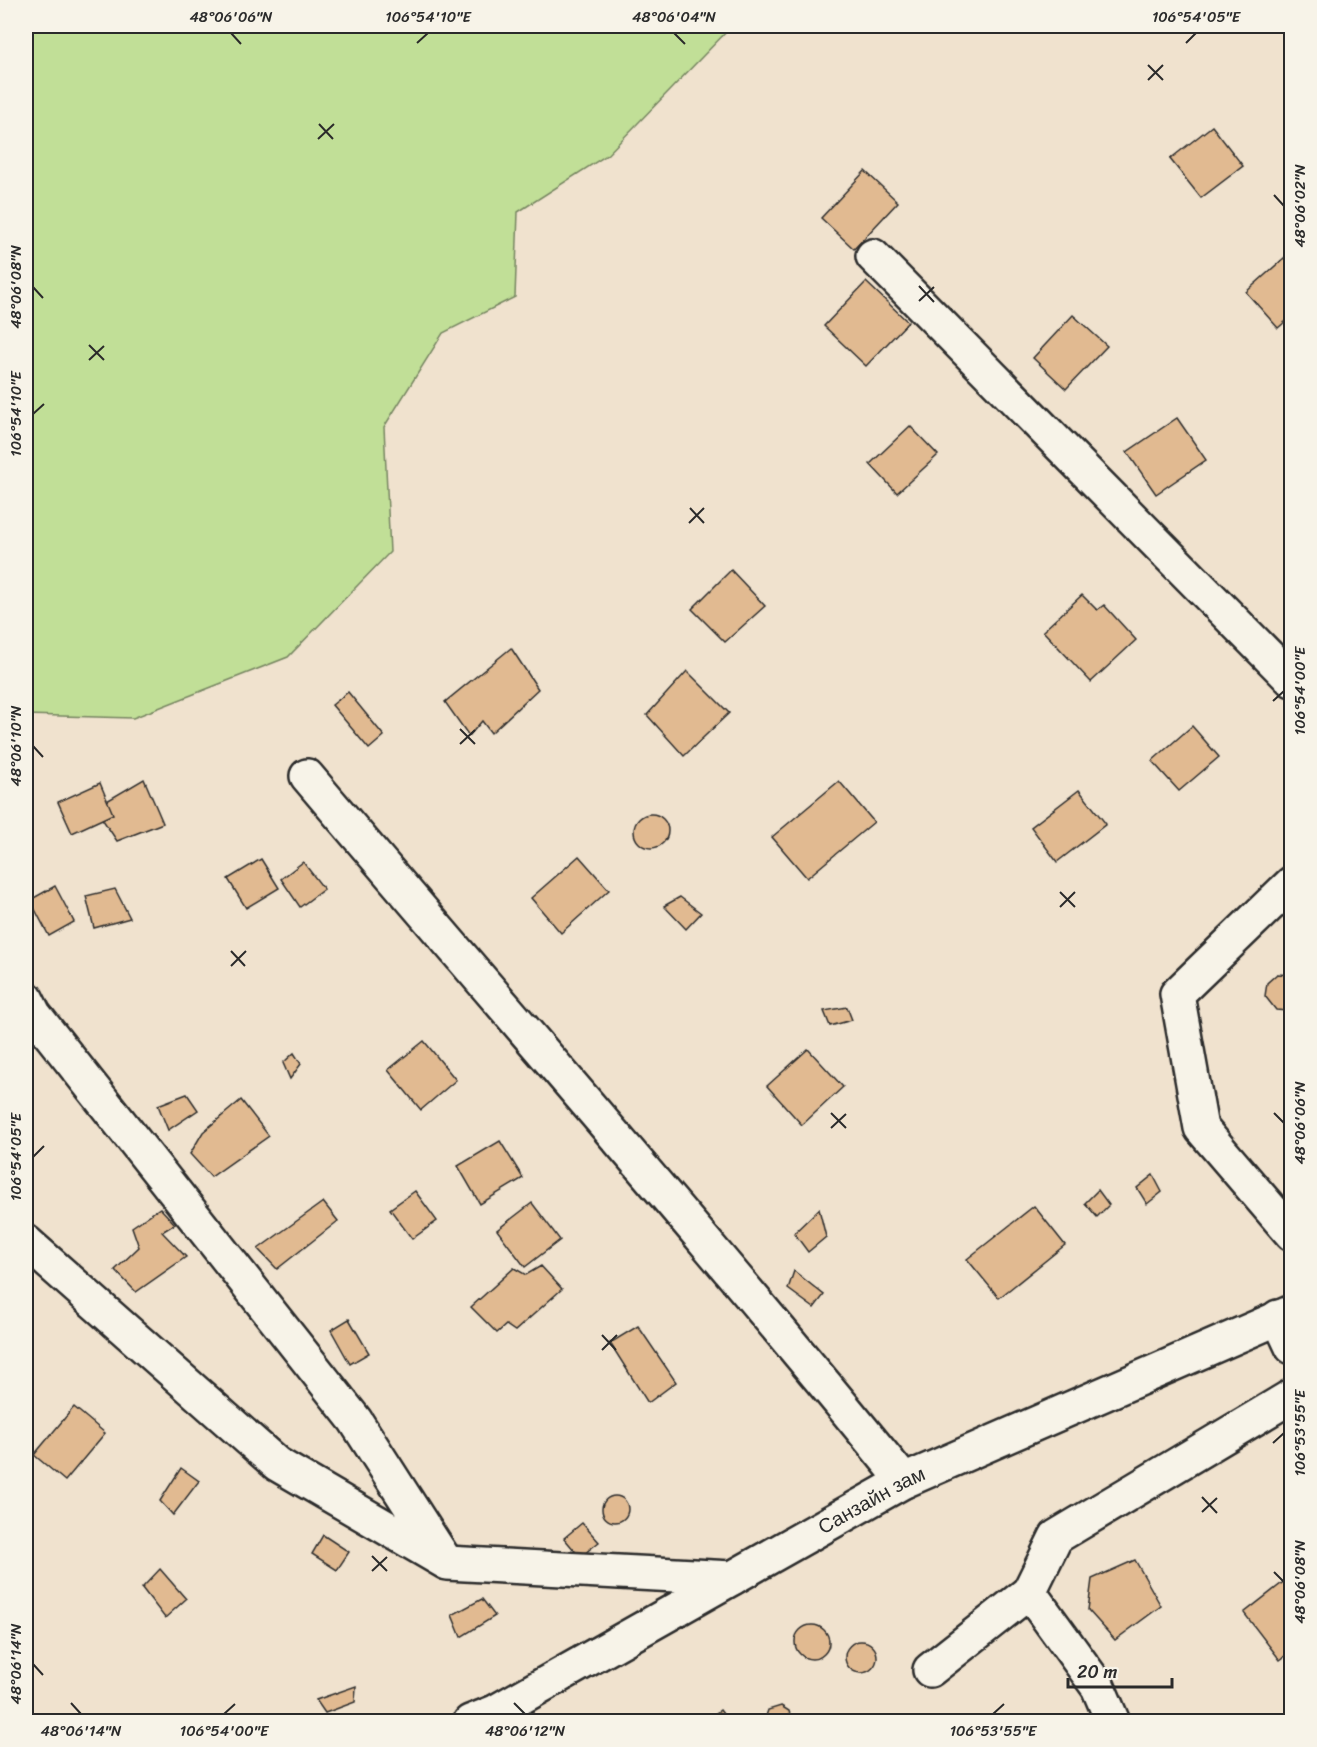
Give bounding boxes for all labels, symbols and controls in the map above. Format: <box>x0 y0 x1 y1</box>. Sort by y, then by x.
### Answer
text: 48°06'06"N <box>189 4 273 30</box>
text: 106°54'10"E <box>385 4 472 30</box>
text: 48°06'04"N <box>632 4 717 30</box>
text: 106°54'05"E <box>1152 4 1242 30</box>
text: 48°06'02"N <box>1287 164 1313 248</box>
text: 48°06'08"N <box>3 245 29 329</box>
text: 106°54'10"E <box>3 370 29 457</box>
text: 106°54'00"E <box>1287 645 1313 735</box>
text: 48°06'10"N <box>3 705 29 786</box>
text: 48°06'06"N <box>1287 1081 1313 1165</box>
text: 106°54'05"E <box>3 1111 29 1201</box>
text: 106°53'55"E <box>1287 1388 1313 1476</box>
street label: Санзайн зам <box>811 1456 931 1544</box>
text: 48°06'08"N <box>1287 1540 1313 1624</box>
text: 48°06'14"N <box>3 1623 29 1704</box>
scale bar <box>1068 1651 1172 1689</box>
text: 20 m <box>1077 1656 1117 1688</box>
text: 48°06'14"N <box>41 1718 122 1744</box>
text: 106°54'00"E <box>180 1718 270 1744</box>
text: 48°06'12"N <box>485 1718 566 1744</box>
text: 106°53'55"E <box>950 1718 1038 1744</box>

